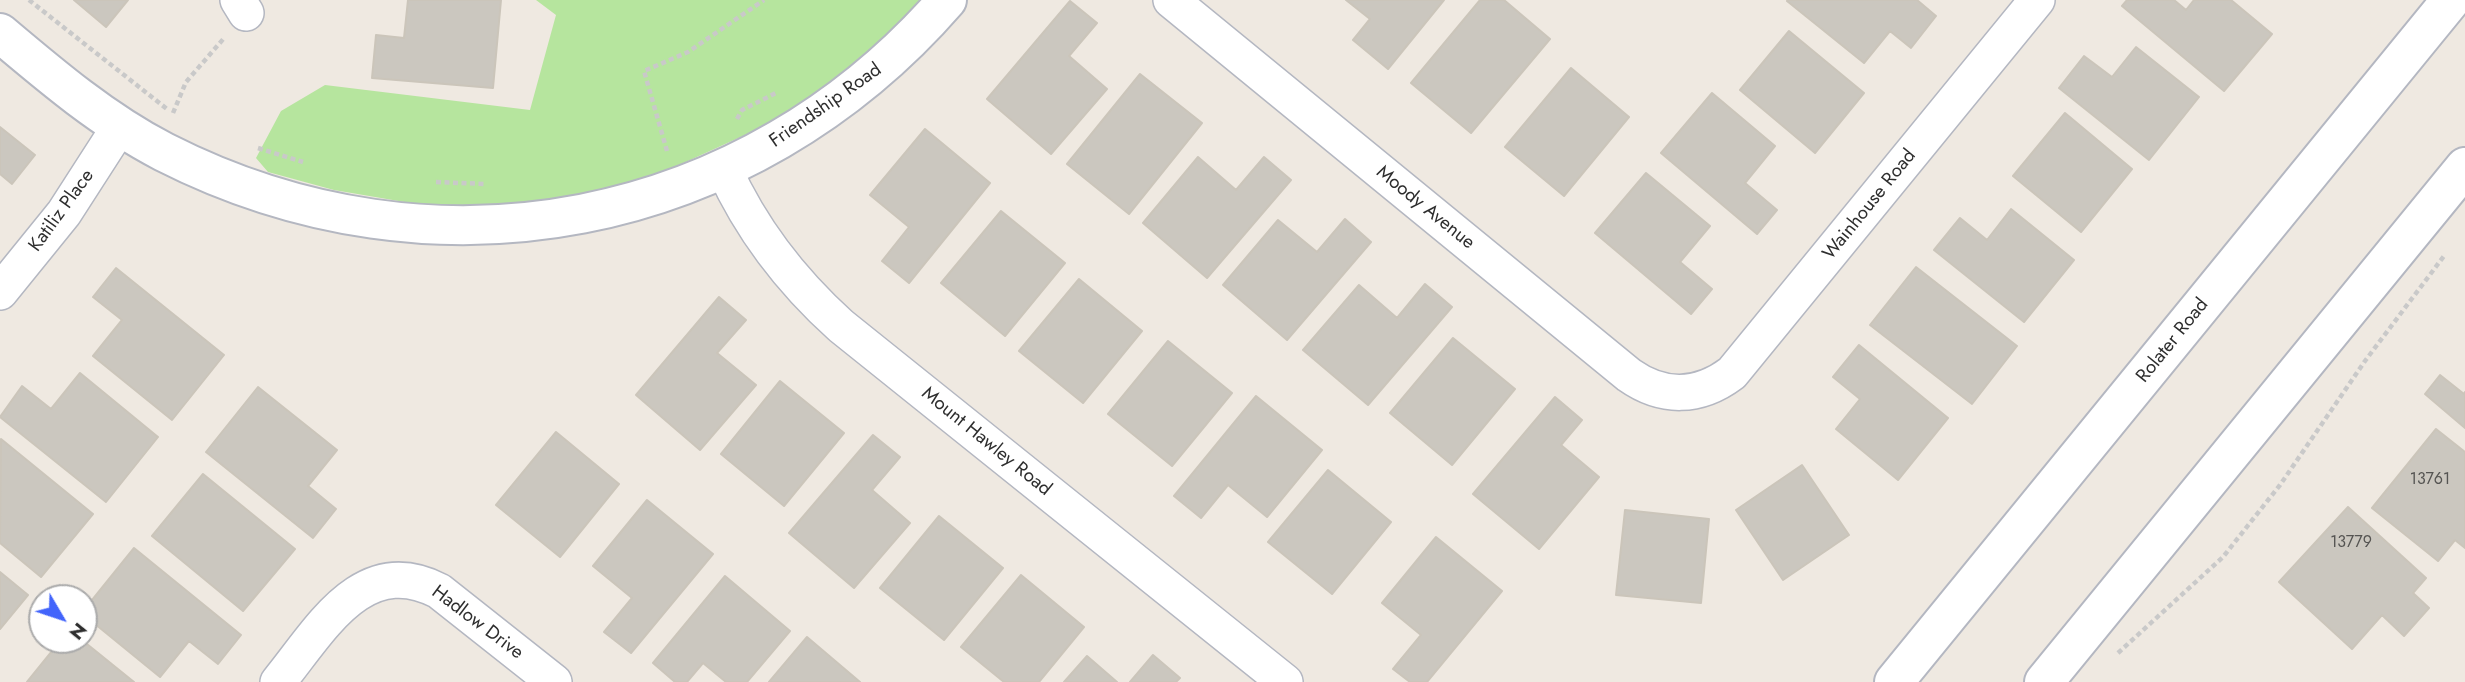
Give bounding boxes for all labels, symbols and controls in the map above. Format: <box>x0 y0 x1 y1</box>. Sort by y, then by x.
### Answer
street label: Friendship Road <box>766 59 886 153</box>
street label: Wainhouse Road <box>1819 145 1921 265</box>
street label: Moody Avenue <box>1371 161 1479 255</box>
street label: Katiliz Place <box>25 166 99 256</box>
street label: Rolater Road <box>2132 294 2214 388</box>
street label: Mount Hawley Road <box>916 383 1056 501</box>
house number: 13761 <box>2410 470 2450 490</box>
house number: 13779 <box>2330 533 2372 553</box>
street label: Hadlow Drive <box>427 581 527 665</box>
north arrow <box>28 584 98 654</box>
text: N <box>63 617 93 646</box>

